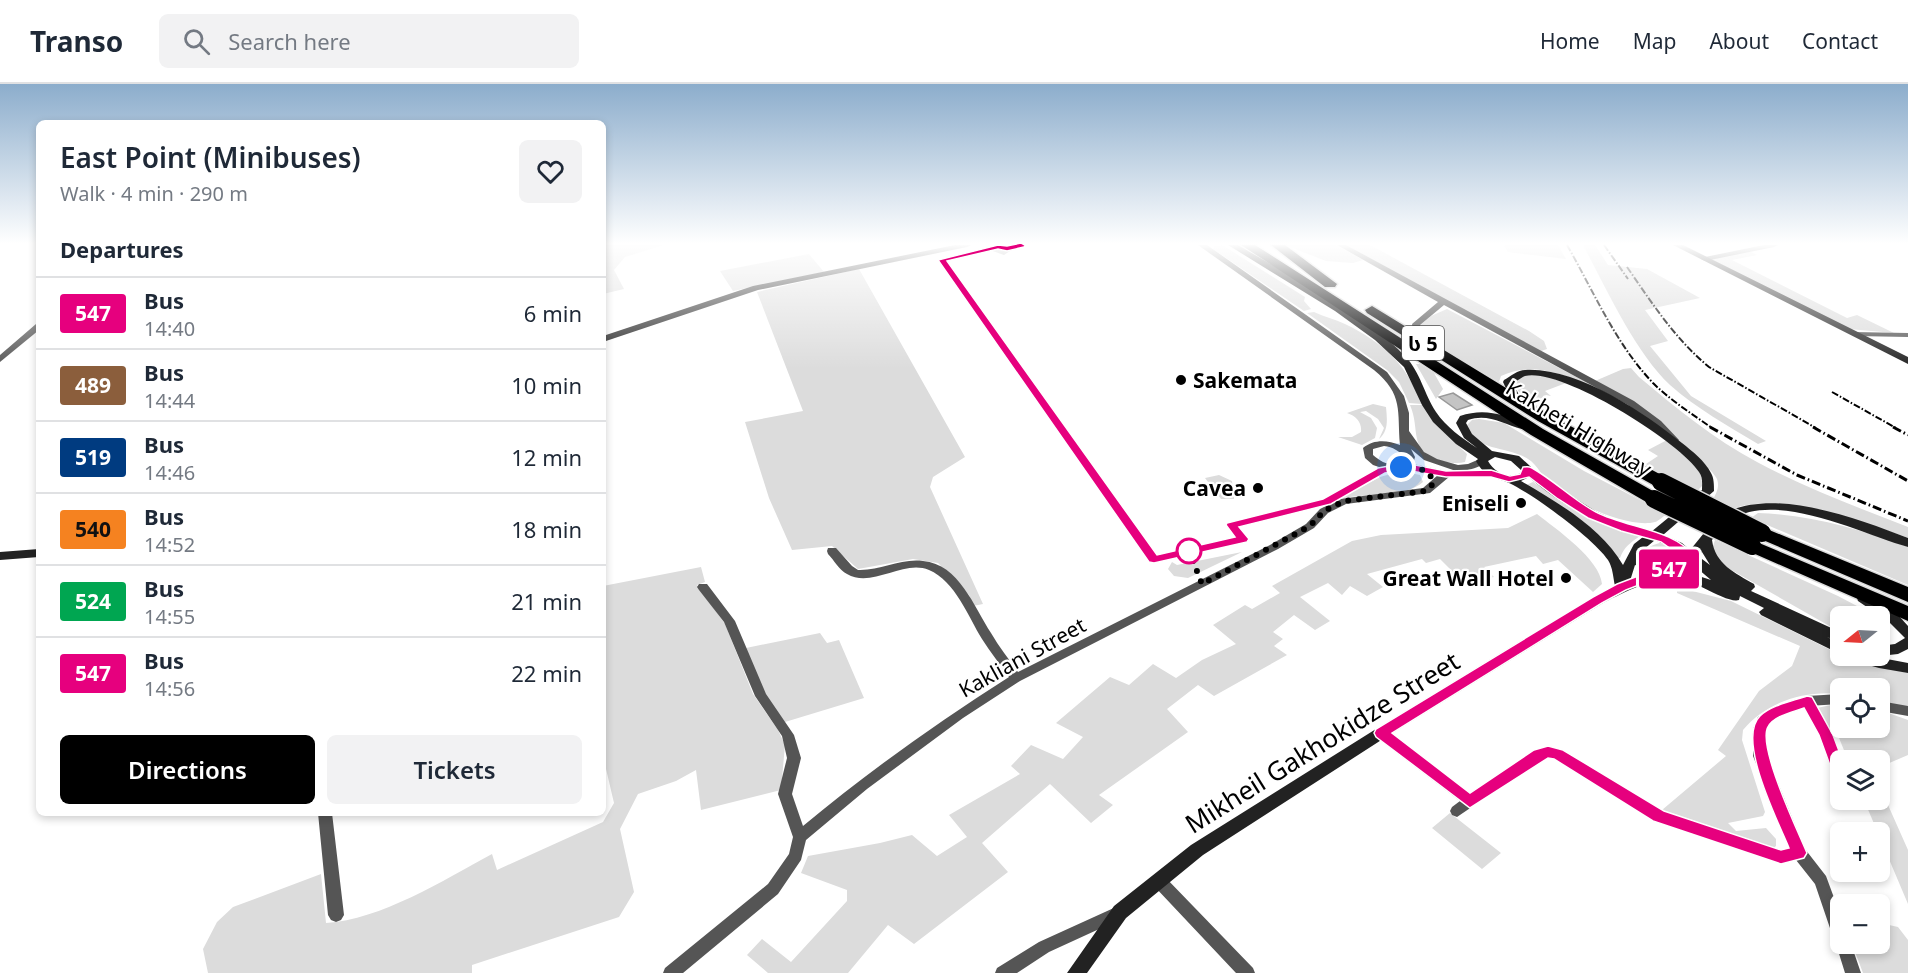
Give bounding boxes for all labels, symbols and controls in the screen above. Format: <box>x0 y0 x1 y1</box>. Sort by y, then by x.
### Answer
search box <box>159 14 579 68</box>
text: Transo <box>30 22 123 60</box>
icon: search <box>180 25 213 58</box>
text: Search here <box>228 26 351 56</box>
text: Home <box>1540 27 1600 55</box>
text: Map <box>1633 27 1676 55</box>
text: About <box>1709 27 1769 55</box>
text: Contact <box>1802 27 1878 55</box>
text: East Point (Minibuses) <box>60 138 361 176</box>
button: heart <box>519 140 582 203</box>
text: Walk · 4 min · 290 m <box>60 180 248 207</box>
text: Departures <box>60 234 184 264</box>
text: Bus <box>144 285 184 315</box>
text: 6 min <box>524 298 582 328</box>
text: 547 <box>75 299 111 327</box>
text: 14:40 <box>144 315 195 342</box>
road number: ს 5 <box>1402 326 1444 360</box>
text: Bus <box>144 357 184 387</box>
place label: Sakemata <box>1193 366 1297 394</box>
text: 10 min <box>511 370 582 400</box>
text: 489 <box>75 371 111 399</box>
marker: Sakemata <box>1174 373 1188 387</box>
street label: Kakheti Highway <box>1501 373 1657 483</box>
text: 14:44 <box>144 387 195 414</box>
text: Bus <box>144 429 184 459</box>
text: 12 min <box>511 442 582 472</box>
text: 519 <box>75 443 111 471</box>
your location <box>1386 452 1416 482</box>
text: 14:46 <box>144 459 195 486</box>
place label: Cavea <box>1183 474 1246 502</box>
marker: Cavea <box>1251 481 1265 495</box>
place label: Eniseli <box>1442 489 1509 517</box>
marker: Eniseli <box>1514 496 1528 510</box>
text: Bus <box>144 501 184 531</box>
text: 18 min <box>511 514 582 544</box>
text: 540 <box>75 515 111 543</box>
text: 14:52 <box>144 531 195 558</box>
unlabelled marker <box>1176 538 1202 564</box>
line badge: 547 <box>1634 550 1704 588</box>
text: 547 <box>1651 555 1687 583</box>
place label: Great Wall Hotel <box>1383 564 1554 592</box>
marker: Great Wall Hotel <box>1559 571 1573 585</box>
text: Bus <box>144 573 184 603</box>
text: 21 min <box>511 586 582 616</box>
text: 524 <box>75 587 111 615</box>
text: 14:55 <box>144 603 195 630</box>
north arrow <box>1830 606 1890 666</box>
map controls <box>1830 606 1890 954</box>
street label: Kakliani Street <box>954 610 1091 703</box>
street label: Mikheil Gakhokidze Street <box>1178 643 1466 841</box>
text: Bus <box>144 645 184 675</box>
text: 22 min <box>511 658 582 688</box>
text: 547 <box>75 659 111 687</box>
text: 14:56 <box>144 675 195 702</box>
button: locate <box>1830 678 1890 738</box>
button: Directions <box>60 735 315 804</box>
button: Tickets <box>327 735 582 804</box>
button: layers <box>1830 750 1890 810</box>
button: + <box>1830 822 1890 882</box>
button: − <box>1830 894 1890 954</box>

